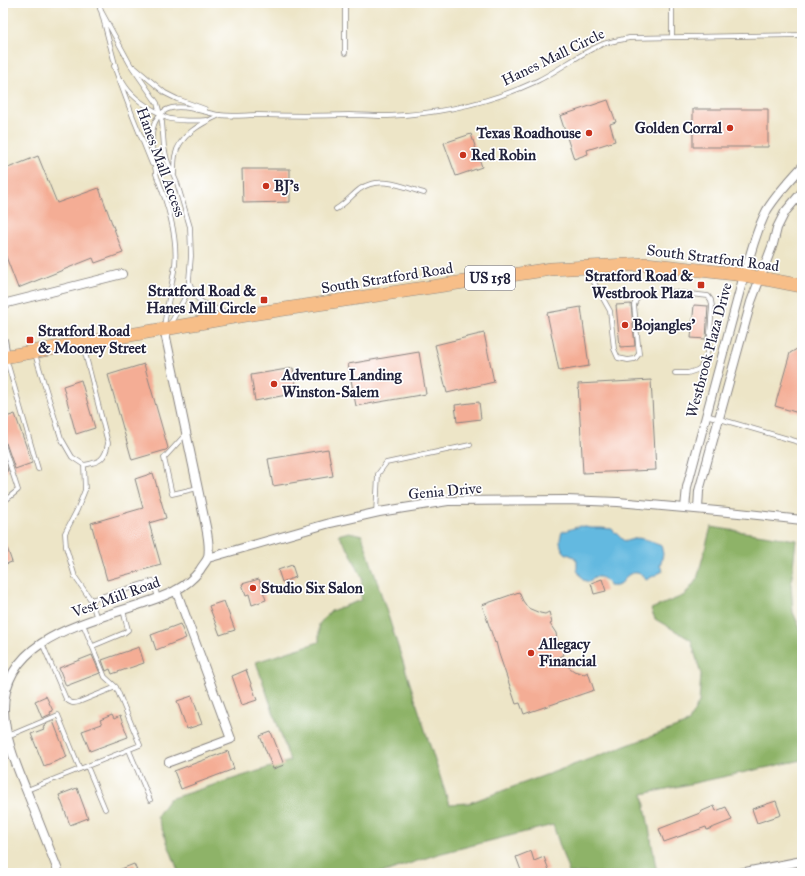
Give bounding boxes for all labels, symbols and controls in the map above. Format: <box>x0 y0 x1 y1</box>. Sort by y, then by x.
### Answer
street label: Hanes Mall Circle <box>499 24 607 90</box>
street label: Hanes Mall Access <box>133 105 189 219</box>
place label: Golden Corral <box>635 119 723 137</box>
marker: Golden Corral <box>725 123 735 133</box>
place label: Texas Roadhouse <box>475 124 582 142</box>
marker: Texas Roadhouse <box>584 128 594 138</box>
place label: Red Robin <box>471 146 537 164</box>
marker: Red Robin <box>458 150 468 160</box>
place label: BJ's <box>274 177 299 196</box>
marker: BJ's <box>261 181 271 191</box>
street label: South Stratford Road <box>646 241 781 275</box>
street label: South Stratford Road <box>320 259 455 297</box>
road number: US 158 <box>465 266 515 290</box>
place label: Stratford Road & Westbrook Plaza <box>585 267 694 302</box>
marker: Stratford Road & Westbrook Plaza <box>696 280 706 290</box>
street label: Westbrook Plaza Drive <box>682 281 736 419</box>
place label: Stratford Road & Hanes Mill Circle <box>146 282 257 317</box>
marker: Stratford Road & Hanes Mill Circle <box>259 295 269 305</box>
place label: Bojangles' <box>633 316 695 335</box>
marker: Bojangles' <box>620 320 630 330</box>
place label: Stratford Road & Mooney Street <box>38 322 147 358</box>
marker: Stratford Road & Mooney Street <box>25 335 35 345</box>
place label: Adventure Landing Winston-Salem <box>281 366 402 401</box>
marker: Adventure Landing Winston-Salem <box>269 379 279 389</box>
street label: Genia Drive <box>408 479 482 503</box>
street label: Vest Mill Road <box>69 573 163 622</box>
place label: Studio Six Salon <box>261 579 364 597</box>
marker: Studio Six Salon <box>248 583 258 593</box>
place label: Allegacy Financial <box>538 635 597 670</box>
marker: Allegacy Financial <box>526 648 536 658</box>

